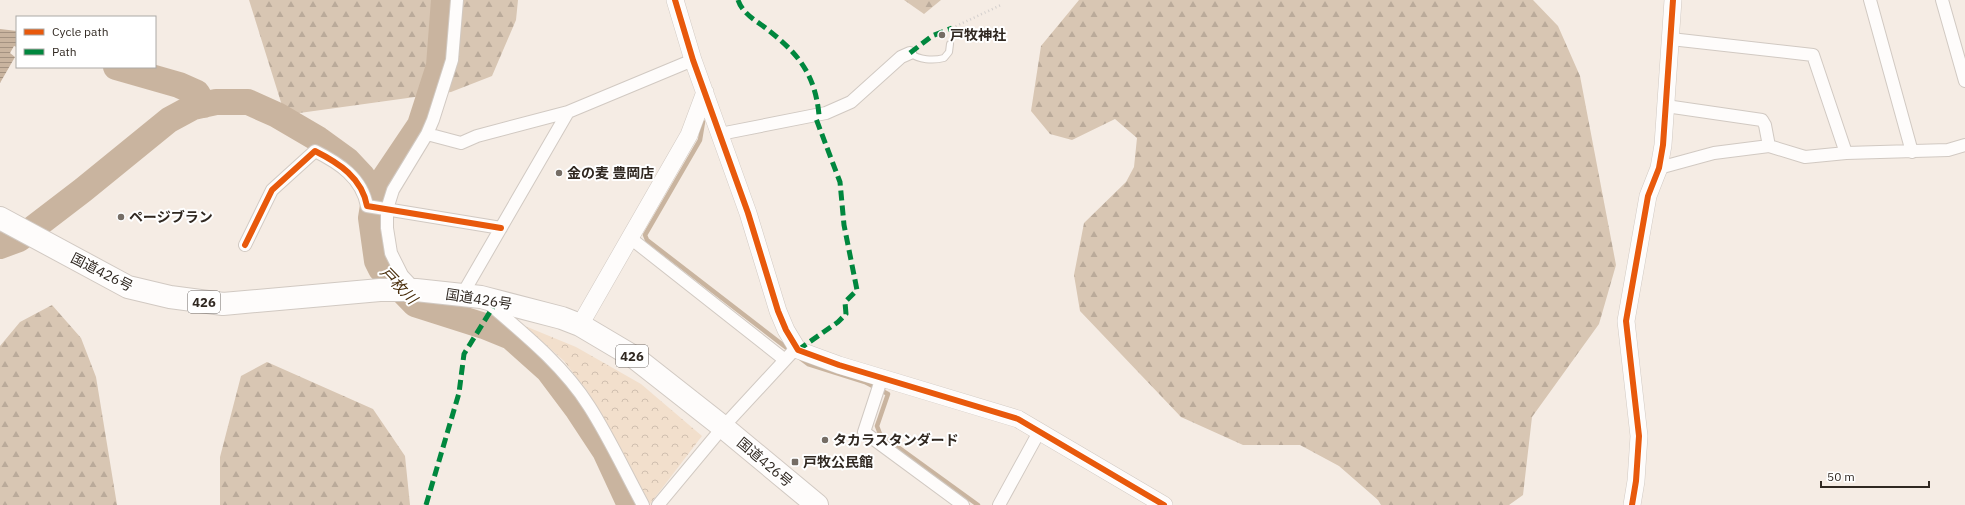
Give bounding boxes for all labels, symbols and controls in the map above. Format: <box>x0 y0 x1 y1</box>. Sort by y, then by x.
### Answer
legend <box>16 16 156 68</box>
text: Cycle path <box>52 24 109 39</box>
place label: 戸牧神社 <box>950 26 1006 44</box>
marker: 戸牧神社 <box>937 30 947 40</box>
text: Path <box>52 44 77 59</box>
place label: 金の麦 豊岡店 <box>567 164 654 182</box>
marker: 金の麦 豊岡店 <box>554 168 564 178</box>
place label: ページブラン <box>129 208 213 226</box>
marker: ページブラン <box>116 212 126 222</box>
street label: 国道426号 <box>68 249 136 295</box>
water label: 戸枚川 <box>377 262 423 309</box>
street label: 国道426号 <box>444 285 514 313</box>
road number: 426 <box>188 291 220 313</box>
road number: 426 <box>616 345 648 367</box>
place label: タカラスタンダード <box>833 431 959 449</box>
street label: 国道426号 <box>733 434 797 490</box>
marker: タカラスタンダード <box>820 435 830 445</box>
place label: 戸牧公民館 <box>803 453 873 471</box>
marker: 戸牧公民館 <box>790 457 800 467</box>
scale bar <box>1821 463 1929 489</box>
text: 50 m <box>1827 469 1855 484</box>

